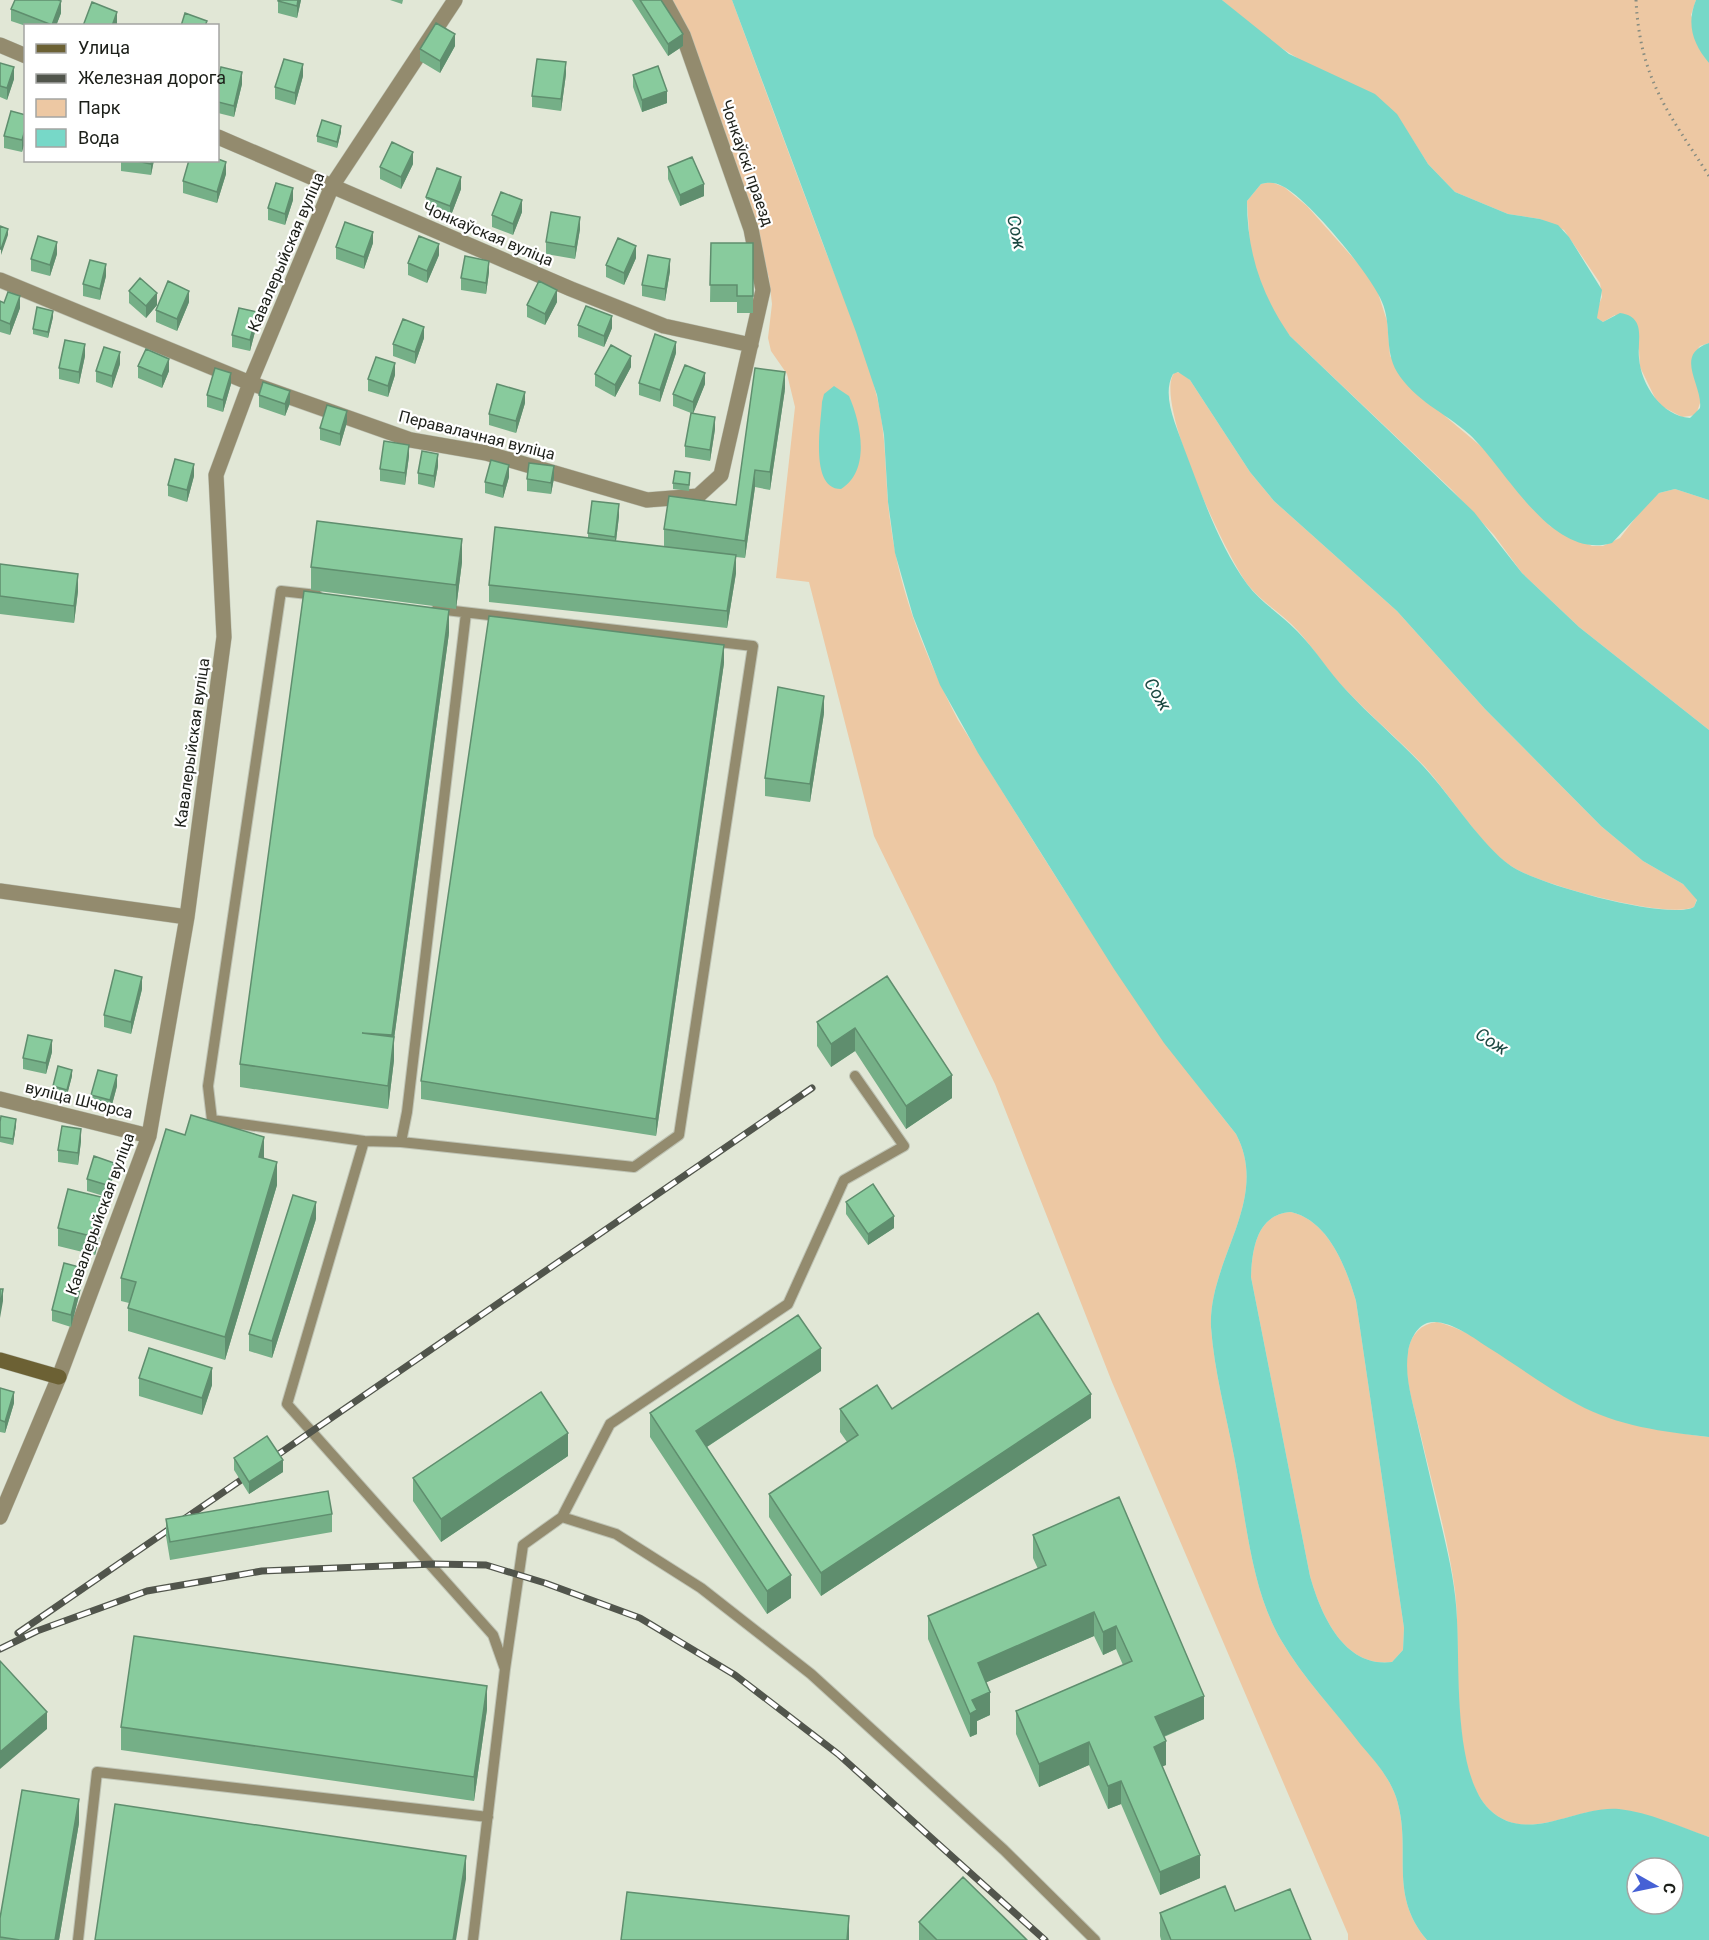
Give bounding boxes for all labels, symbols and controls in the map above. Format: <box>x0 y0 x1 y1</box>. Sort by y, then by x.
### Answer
legend <box>24 24 219 162</box>
text: Улица <box>78 37 130 58</box>
text: Железная дорога <box>78 67 226 88</box>
text: Парк <box>78 97 121 118</box>
street label: Чонкаўскі праезд <box>717 97 778 229</box>
text: Вода <box>78 127 120 148</box>
street label: Кавалерыйская вуліца <box>244 169 328 335</box>
street label: Чонкаўская вуліца <box>420 198 556 270</box>
water label: Сож <box>1003 213 1031 252</box>
street label: Перавалачная вуліца <box>397 406 557 464</box>
street label: Кавалерыйская вуліца <box>171 657 213 829</box>
water label: Сож <box>1140 674 1176 715</box>
water label: Сож <box>1472 1023 1513 1059</box>
street label: вуліца Шчорса <box>23 1077 135 1123</box>
street label: Кавалерыйская вуліца <box>62 1130 138 1298</box>
north arrow <box>1625 1856 1685 1916</box>
text: С <box>1659 1882 1680 1895</box>

